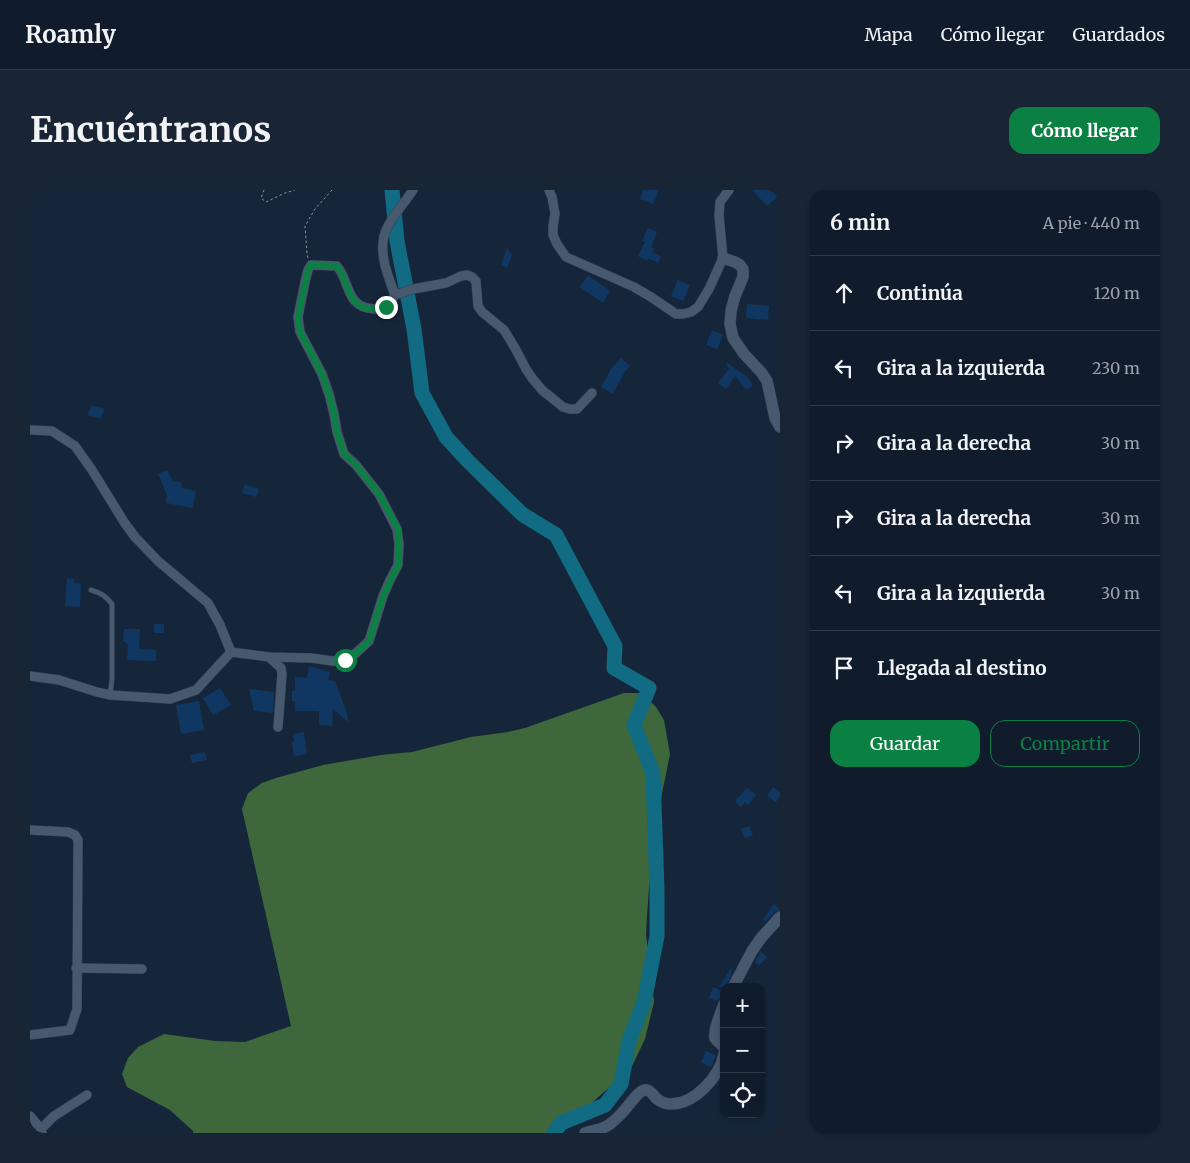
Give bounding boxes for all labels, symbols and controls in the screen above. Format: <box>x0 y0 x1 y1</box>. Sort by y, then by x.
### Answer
text: Roamly <box>25 19 116 50</box>
text: Mapa <box>864 23 913 46</box>
text: Cómo llegar <box>941 23 1044 46</box>
text: Guardados <box>1072 23 1165 46</box>
button: Cómo llegar <box>1009 107 1160 154</box>
text: Encuéntranos <box>30 108 271 152</box>
text: 6 min <box>830 209 890 236</box>
text: A pie · 440 m <box>1043 213 1140 233</box>
icon: ahead <box>830 279 858 307</box>
text: Continúa <box>877 281 963 305</box>
text: 120 m <box>1094 283 1140 303</box>
route end <box>375 296 398 319</box>
icon: left <box>830 354 858 382</box>
text: Gira a la izquierda <box>877 356 1045 380</box>
text: 230 m <box>1092 358 1140 378</box>
icon: right <box>830 429 858 457</box>
text: Gira a la derecha <box>877 431 1031 455</box>
text: 30 m <box>1101 433 1140 453</box>
icon: right <box>830 504 858 532</box>
text: Gira a la derecha <box>877 506 1031 530</box>
text: 30 m <box>1101 508 1140 528</box>
icon: left <box>830 579 858 607</box>
text: Gira a la izquierda <box>877 581 1045 605</box>
text: 30 m <box>1101 583 1140 603</box>
route start <box>334 649 357 672</box>
icon: arrive <box>830 654 858 682</box>
text: Llegada al destino <box>877 656 1047 680</box>
button: Guardar <box>830 720 980 767</box>
button: Compartir <box>990 720 1140 767</box>
map controls <box>720 983 765 1118</box>
button: + <box>720 983 765 1028</box>
button: − <box>720 1028 765 1073</box>
button: locate <box>720 1073 765 1118</box>

